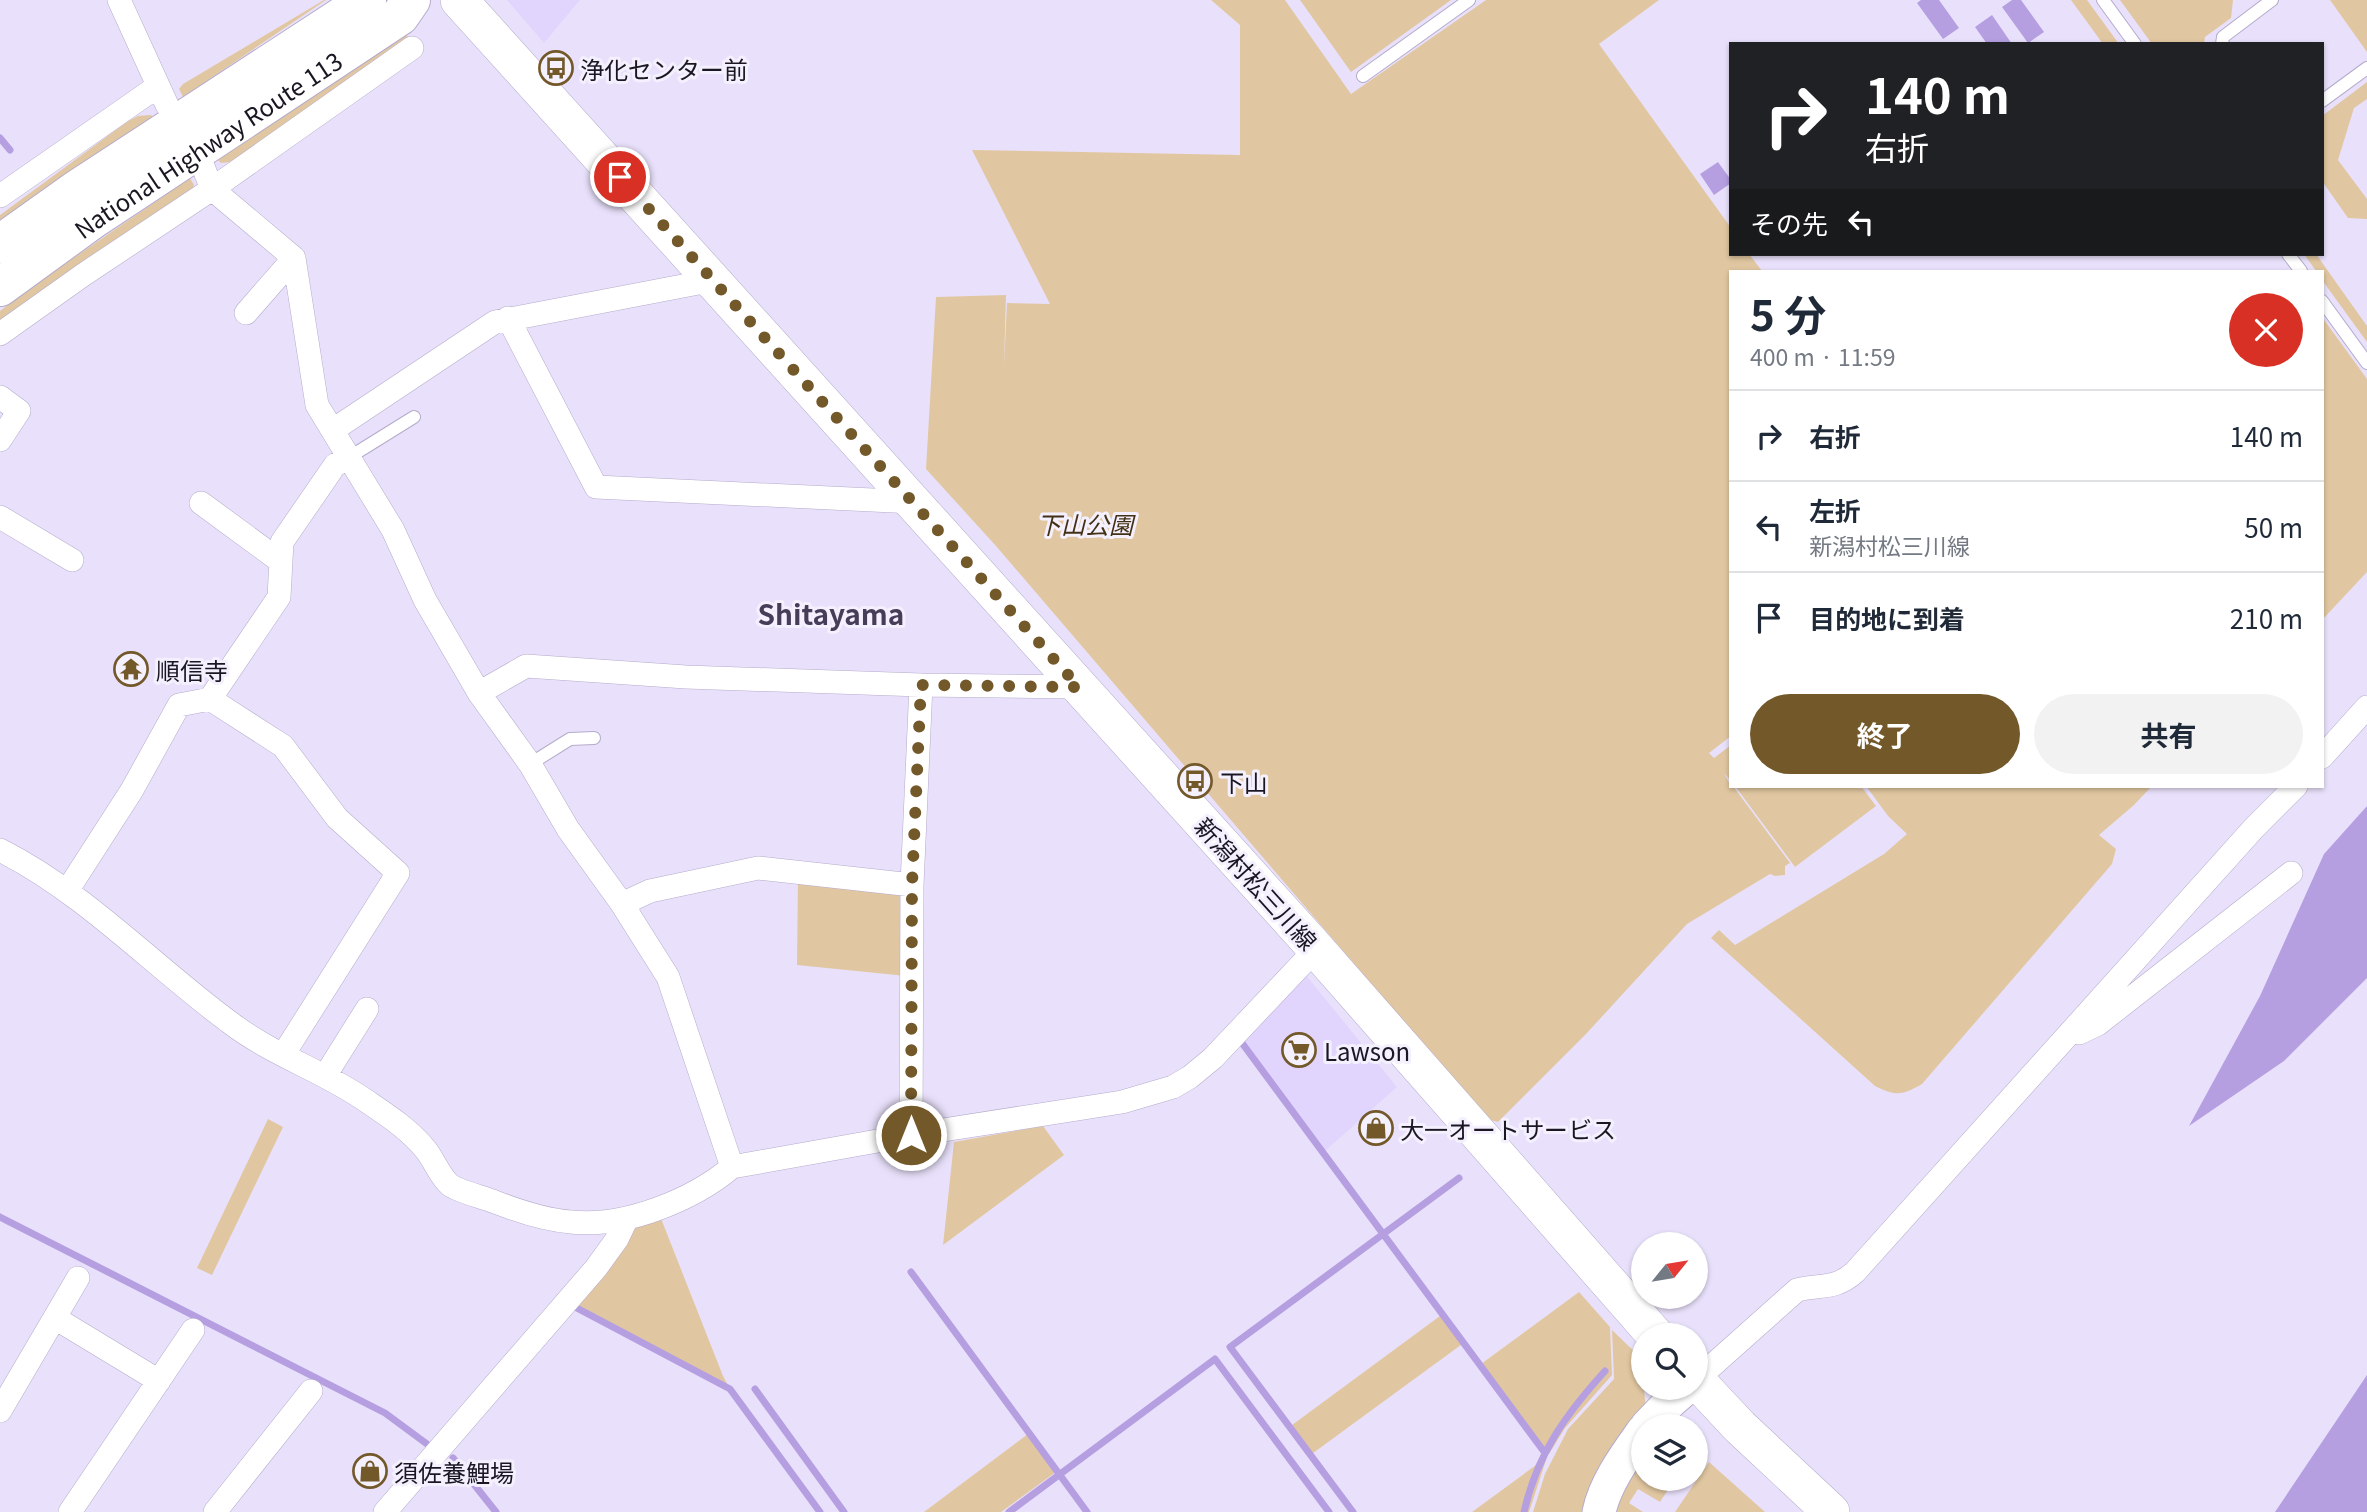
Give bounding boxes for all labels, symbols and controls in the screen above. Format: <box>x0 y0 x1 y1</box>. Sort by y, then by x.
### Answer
street label: National Highway Route 113 <box>66 42 348 245</box>
bus stop icon: 浄化センター前 <box>537 49 575 87</box>
place label: 浄化センター前 <box>580 51 748 86</box>
text: 140 m <box>1865 57 2010 128</box>
icon: right <box>1750 70 1841 161</box>
text: 右折 <box>1865 123 1929 169</box>
pin <box>590 147 650 207</box>
icon: arrive <box>601 158 639 196</box>
icon: left <box>1842 203 1880 241</box>
text: その先 <box>1750 204 1828 241</box>
text: 5 分 <box>1750 282 1826 343</box>
button: close <box>2229 293 2303 367</box>
text: 400 m · 11:59 <box>1750 339 1895 373</box>
icon: right <box>1750 417 1788 455</box>
text: 右折 <box>1809 417 1861 454</box>
text: 140 m <box>2230 417 2303 454</box>
text: 左折 <box>1809 491 1861 528</box>
park label: 下山公園 <box>1037 506 1136 541</box>
icon: left <box>1750 508 1788 546</box>
text: 50 m <box>2244 508 2303 545</box>
text: 新潟村松三川線 <box>1809 528 1970 562</box>
district label: Shitayama <box>758 593 904 633</box>
icon: arrive <box>1750 599 1788 637</box>
text: 目的地に到着 <box>1809 599 1965 636</box>
text: 210 m <box>2230 599 2303 636</box>
temple icon: 順信寺 <box>112 650 150 688</box>
place label: 順信寺 <box>156 652 228 687</box>
button: 終了 <box>1750 694 2020 774</box>
button: 共有 <box>2034 694 2303 774</box>
bus stop icon: 下山 <box>1176 762 1214 800</box>
place label: 下山 <box>1220 764 1268 799</box>
street label: 新潟村松三川線 <box>1188 809 1326 957</box>
supermarket icon: Lawson <box>1280 1031 1318 1069</box>
place label: Lawson <box>1324 1033 1410 1068</box>
position arrow <box>874 1098 948 1172</box>
shop icon: 大一オートサービス <box>1357 1109 1395 1147</box>
place label: 大一オートサービス <box>1400 1111 1616 1146</box>
north arrow <box>1631 1232 1708 1309</box>
map controls <box>1631 1232 1708 1491</box>
button: search <box>1631 1323 1708 1400</box>
button: layers <box>1631 1414 1708 1491</box>
shop icon: 須佐養鯉場 <box>351 1452 389 1490</box>
place label: 須佐養鯉場 <box>394 1454 514 1489</box>

